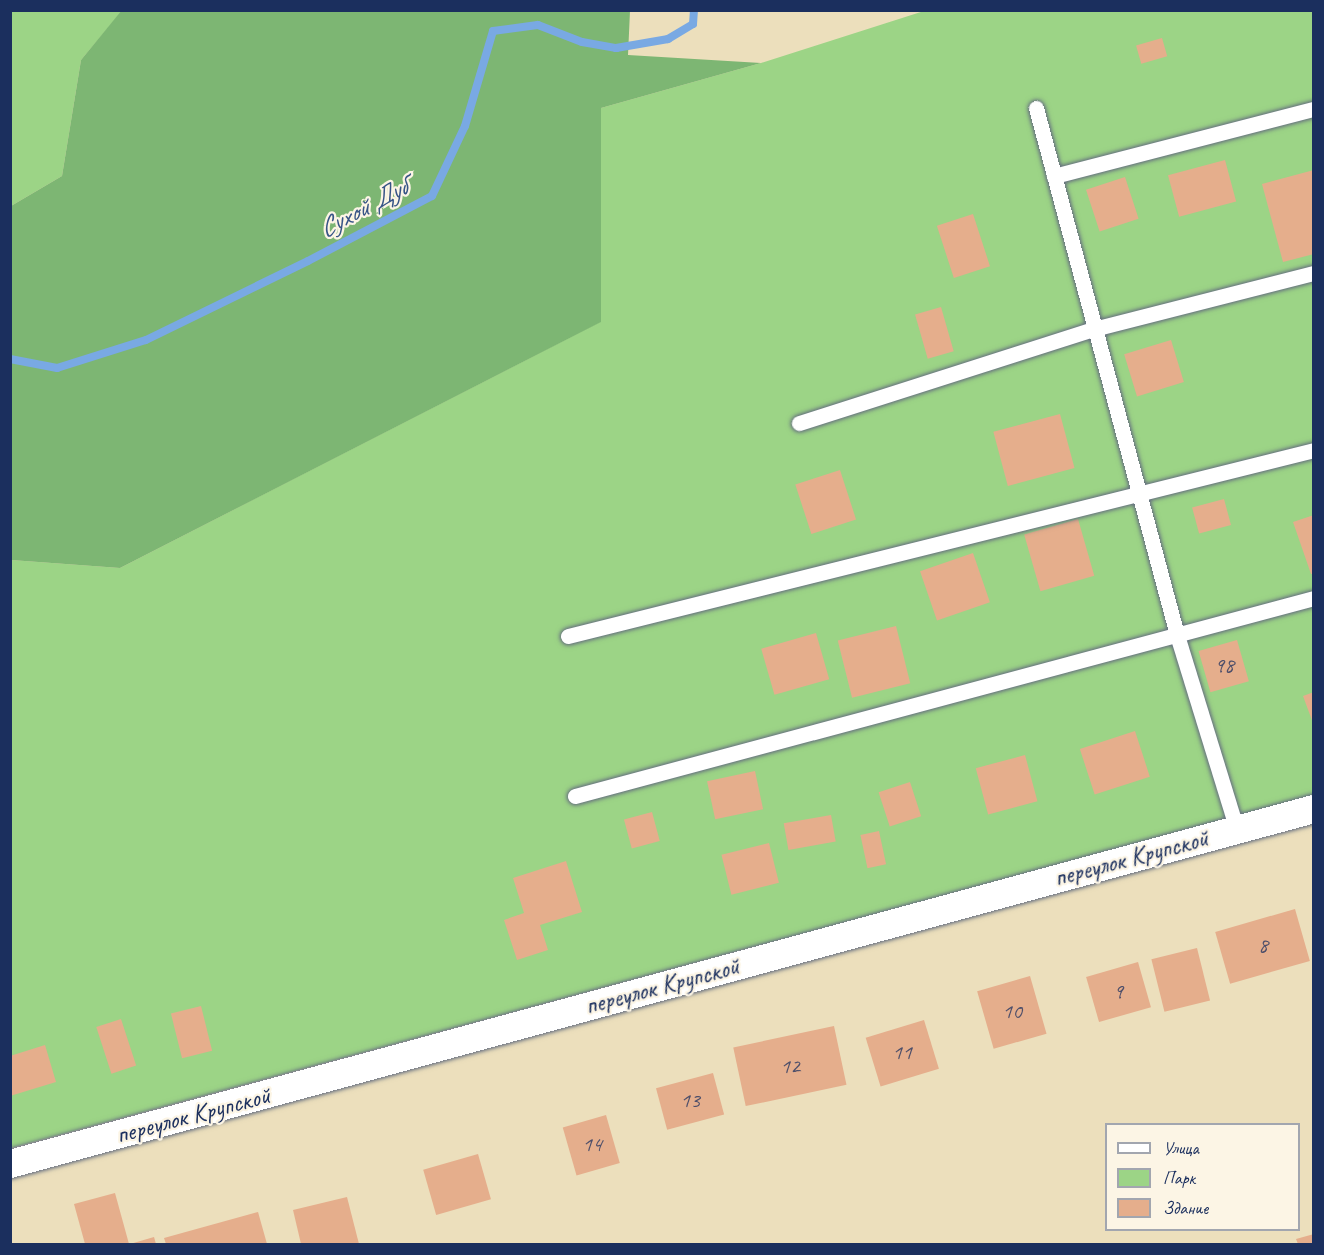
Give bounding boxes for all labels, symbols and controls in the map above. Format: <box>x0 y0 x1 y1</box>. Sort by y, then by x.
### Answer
water label: Сухой Дуб <box>313 171 413 245</box>
house number: 98 <box>1214 653 1234 679</box>
street label: переулок Крупской <box>1050 822 1212 894</box>
house number: 8 <box>1258 933 1268 959</box>
street label: переулок Крупской <box>581 950 743 1022</box>
house number: 9 <box>1113 979 1123 1005</box>
house number: 10 <box>1002 999 1022 1025</box>
house number: 11 <box>892 1040 912 1066</box>
house number: 12 <box>780 1054 800 1080</box>
street label: переулок Крупской <box>112 1079 274 1151</box>
house number: 13 <box>680 1088 700 1114</box>
legend <box>1105 1123 1300 1231</box>
house number: 14 <box>582 1132 602 1158</box>
text: Улица <box>1163 1137 1199 1159</box>
text: Парк <box>1163 1167 1195 1189</box>
text: Здание <box>1163 1197 1208 1219</box>

